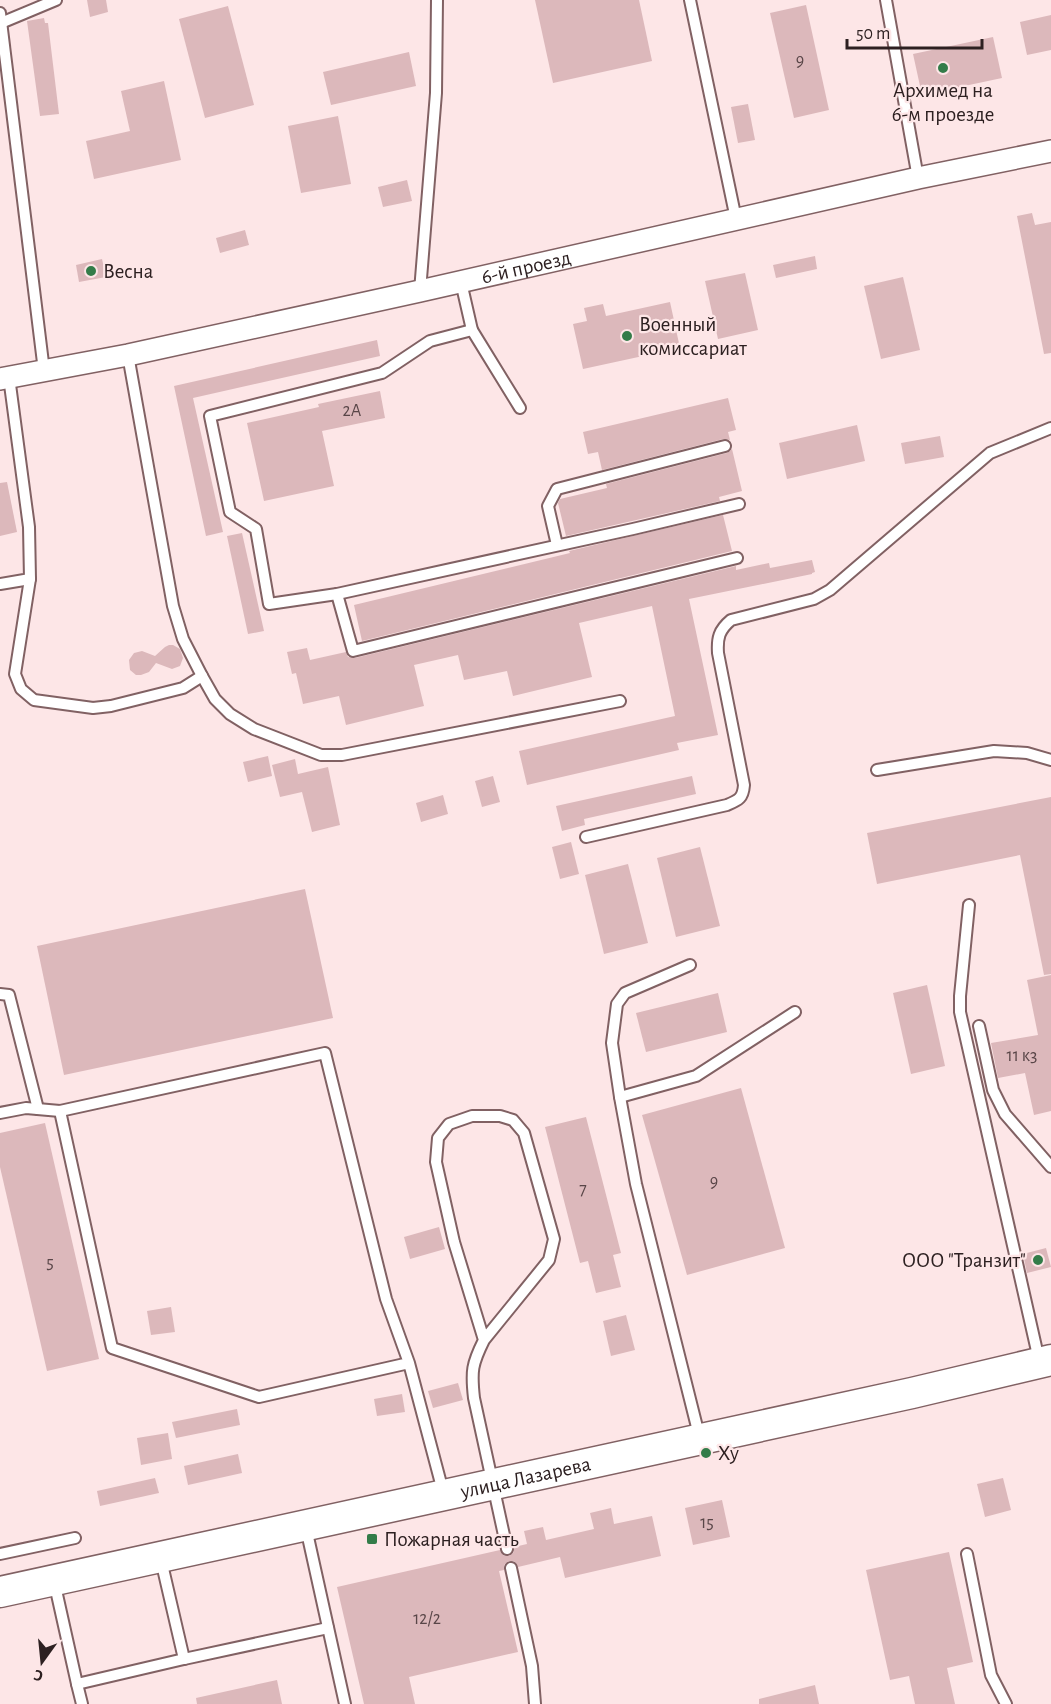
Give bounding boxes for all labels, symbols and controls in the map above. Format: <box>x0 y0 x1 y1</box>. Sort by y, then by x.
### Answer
scale bar <box>847 12 982 50</box>
text: 50 m <box>856 25 890 43</box>
house number: 9 <box>796 52 804 70</box>
marker: Архимед на 6-м проезде <box>936 61 950 75</box>
place label: Архимед на 6-м проезде <box>892 80 994 125</box>
street label: 6-й проезд <box>479 247 573 287</box>
place label: Весна <box>103 261 154 282</box>
marker: Весна <box>84 264 98 278</box>
place label: Военный комиссариат <box>639 314 747 359</box>
marker: Военный комиссариат <box>620 329 634 343</box>
house number: 2А <box>343 402 362 420</box>
house number: 11 к3 <box>1006 1047 1038 1065</box>
house number: 9 <box>710 1173 718 1191</box>
house number: 7 <box>579 1181 587 1199</box>
place label: ООО "Транзит" <box>902 1250 1026 1271</box>
marker: ООО "Транзит" <box>1031 1253 1045 1267</box>
house number: 5 <box>46 1254 54 1272</box>
place label: Xy <box>718 1443 739 1464</box>
marker: Xy <box>699 1446 713 1460</box>
street label: улица Лазарева <box>458 1453 593 1502</box>
house number: 15 <box>700 1514 714 1532</box>
place label: Пожарная часть <box>384 1529 519 1550</box>
marker: Пожарная часть <box>365 1532 379 1546</box>
house number: 12/2 <box>413 1610 441 1628</box>
north arrow <box>12 1632 72 1692</box>
text: С <box>32 1667 45 1684</box>

